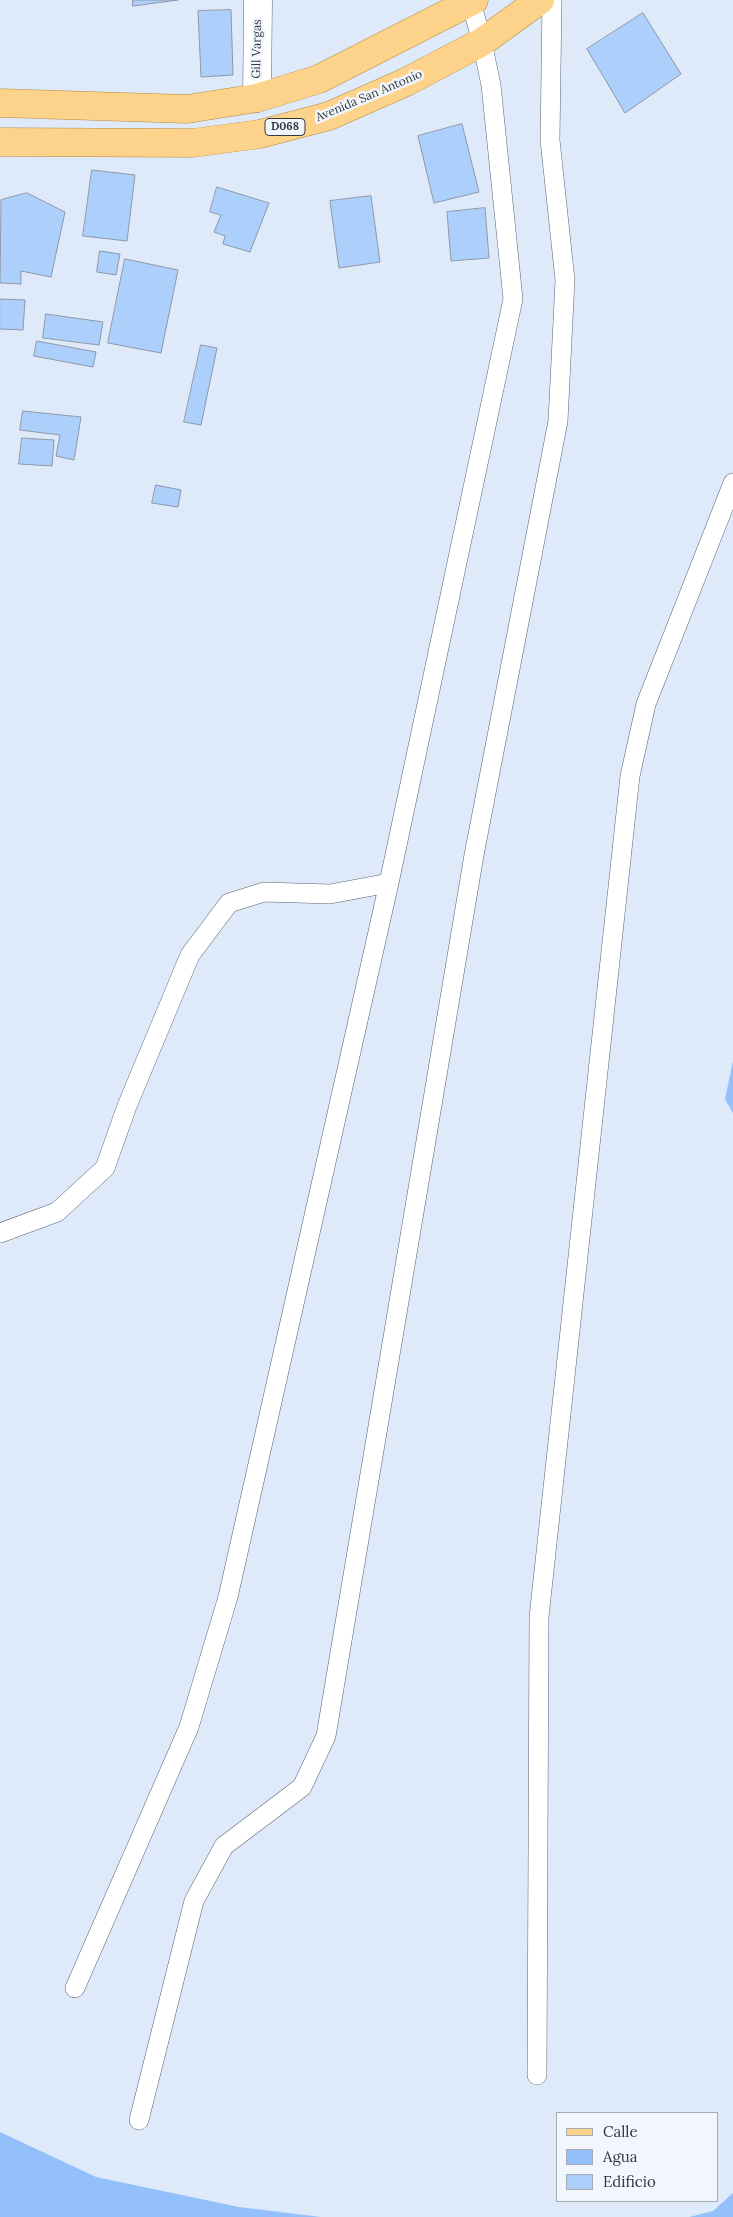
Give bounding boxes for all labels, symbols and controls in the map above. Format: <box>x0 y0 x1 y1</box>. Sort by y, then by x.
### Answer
street label: Gill Vargas <box>249 19 265 79</box>
street label: Avenida San Antonio <box>314 67 424 125</box>
road number: D068 <box>265 118 305 136</box>
legend <box>556 2112 718 2202</box>
text: Calle <box>603 2122 638 2141</box>
text: Agua <box>603 2147 637 2166</box>
text: Edificio <box>603 2172 656 2191</box>

